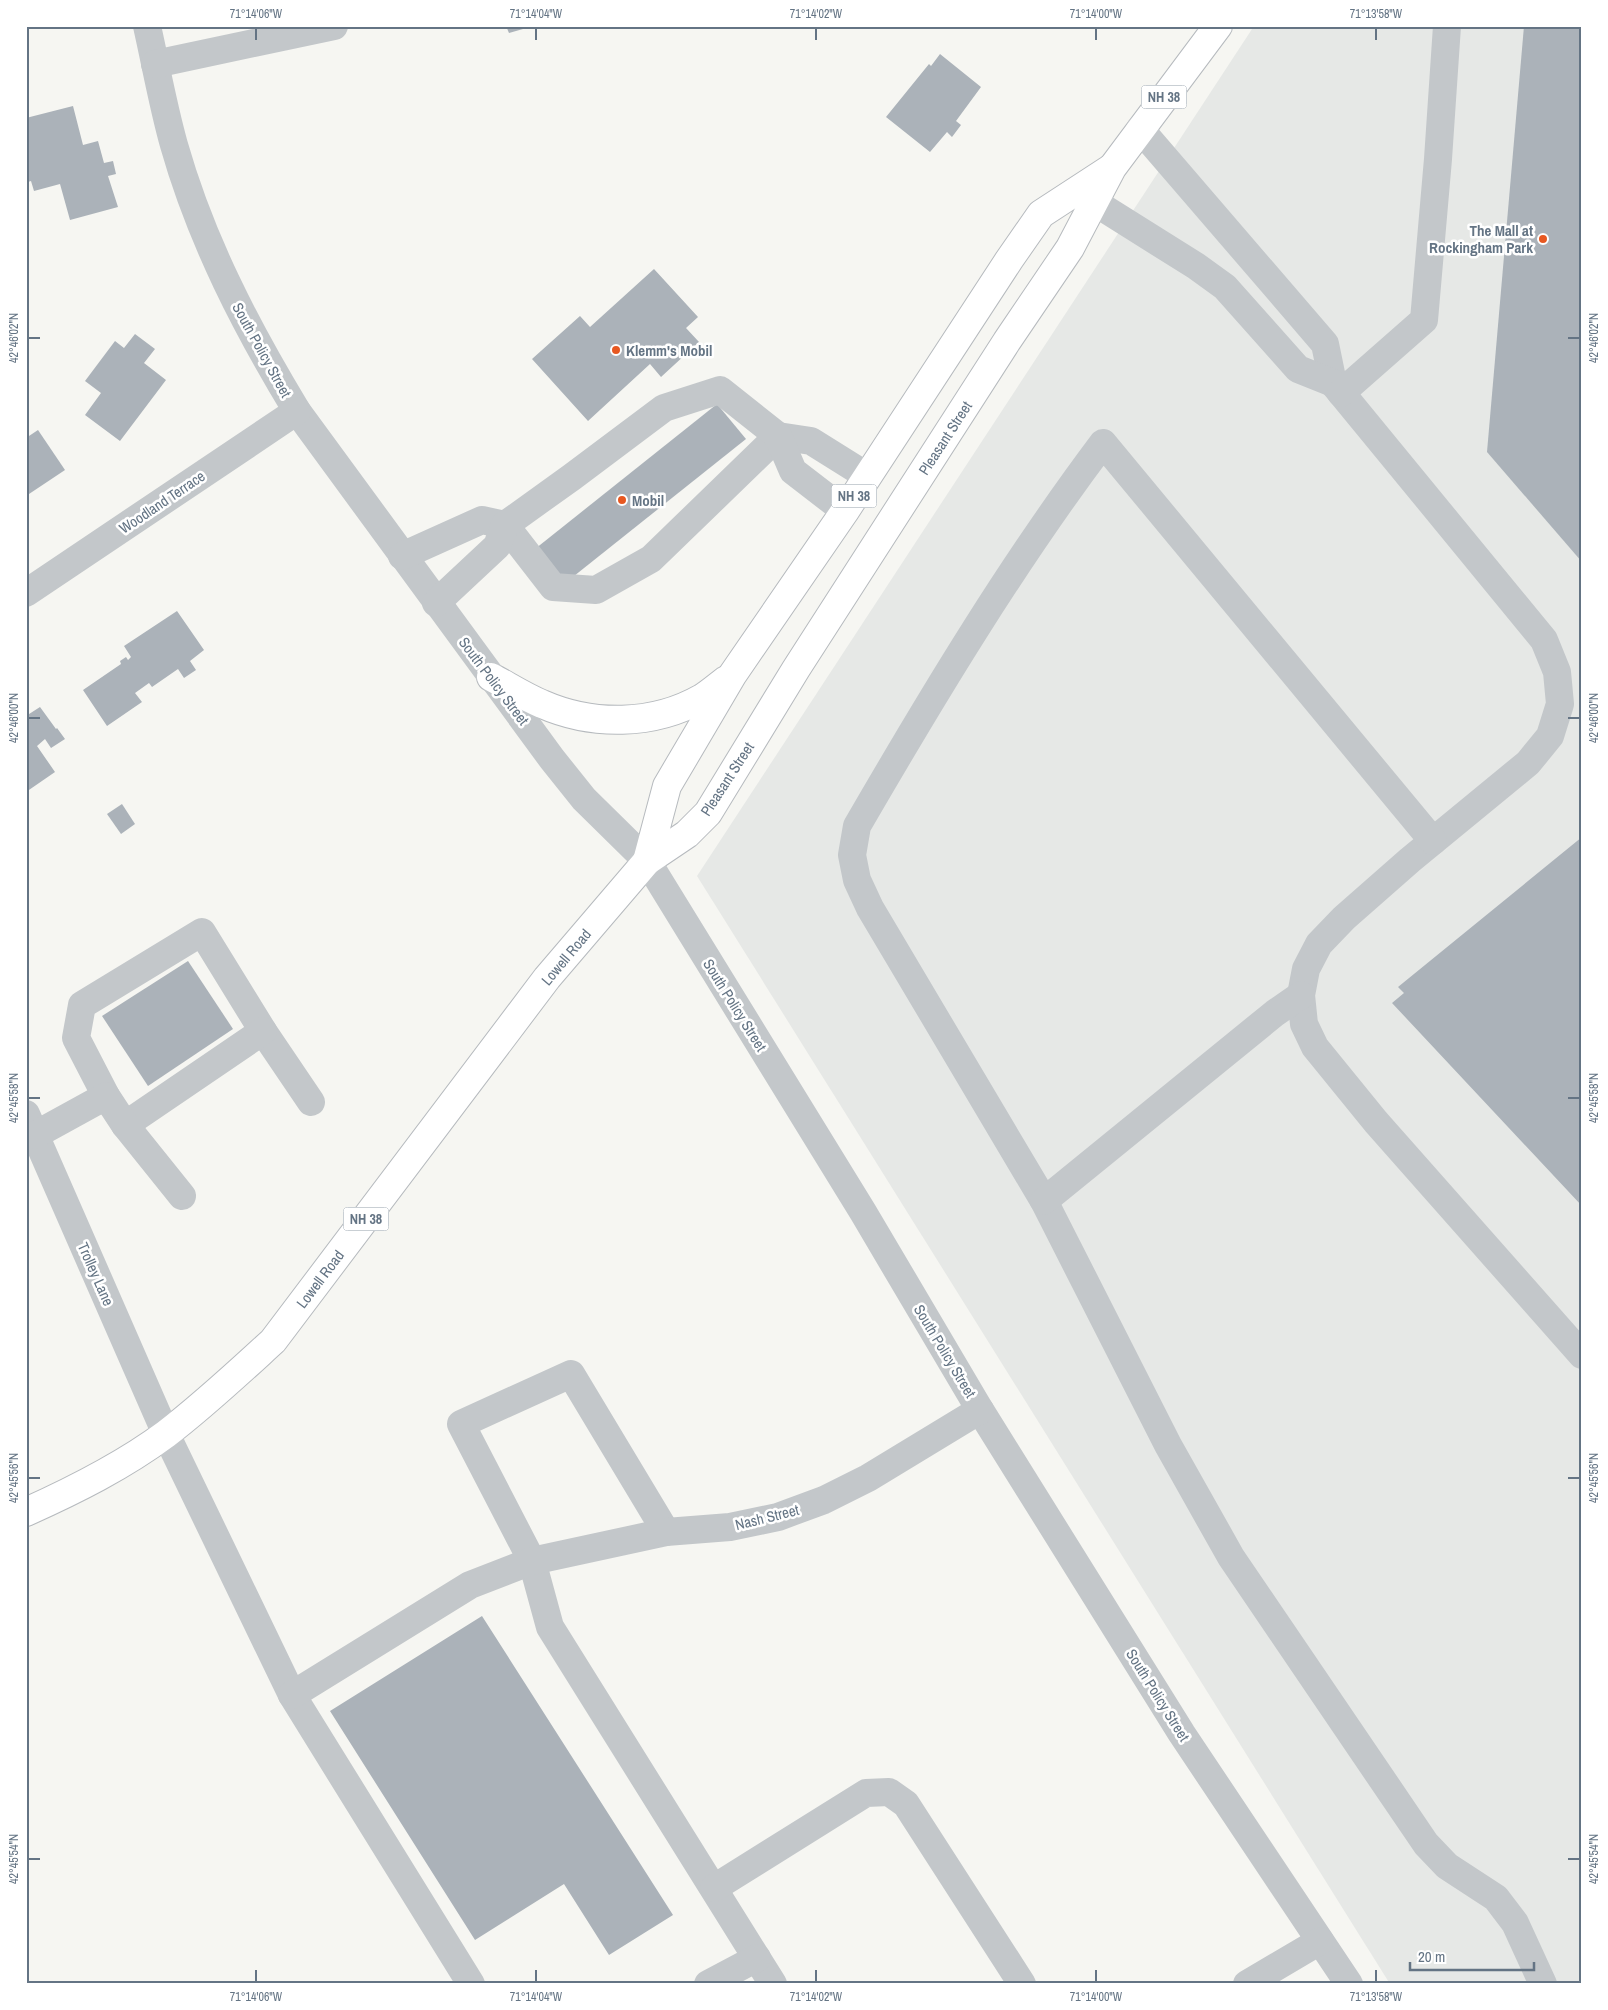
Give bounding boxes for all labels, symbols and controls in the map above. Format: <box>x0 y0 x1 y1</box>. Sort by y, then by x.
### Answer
text: 71°14'06"W <box>230 6 283 22</box>
text: 71°14'04"W <box>510 6 563 22</box>
text: 71°14'02"W <box>790 6 843 22</box>
text: 71°14'00"W <box>1070 6 1123 22</box>
text: 71°13'58"W <box>1350 6 1403 22</box>
road number: NH 38 <box>1142 85 1186 108</box>
place label: The Mall at Rockingham Park <box>1429 220 1533 258</box>
marker: The Mall at Rockingham Park <box>1537 233 1549 245</box>
street label: South Policy Street <box>227 299 297 402</box>
text: 42°46'02"N <box>6 313 22 363</box>
text: 42°46'02"N <box>1586 313 1602 363</box>
place label: Klemm's Mobil <box>626 340 712 361</box>
marker: Klemm's Mobil <box>610 344 622 356</box>
street label: Pleasant Street <box>913 397 977 479</box>
street label: Woodland Terrace <box>115 465 209 538</box>
road number: NH 38 <box>832 484 876 508</box>
place label: Mobil <box>632 490 664 511</box>
marker: Mobil <box>616 494 628 506</box>
street label: South Policy Street <box>454 633 534 730</box>
text: 42°46'00"N <box>6 693 22 743</box>
text: 42°46'00"N <box>1586 693 1602 743</box>
street label: Pleasant Street <box>695 738 759 820</box>
street label: Lowell Road <box>536 924 596 990</box>
street label: South Policy Street <box>698 955 772 1056</box>
text: 42°45'58"N <box>6 1073 22 1123</box>
text: 42°45'58"N <box>1586 1073 1602 1123</box>
road number: NH 38 <box>344 1208 388 1230</box>
street label: Trolley Lane <box>73 1239 119 1309</box>
street label: Lowell Road <box>291 1246 349 1312</box>
street label: South Policy Street <box>909 1300 981 1402</box>
text: 42°45'56"N <box>6 1453 22 1503</box>
text: 42°45'56"N <box>1586 1453 1602 1503</box>
street label: Nash Street <box>733 1499 802 1535</box>
street label: South Policy Street <box>1121 1645 1195 1746</box>
text: 42°45'54"N <box>6 1834 22 1884</box>
text: 42°45'54"N <box>1586 1834 1602 1884</box>
scale bar <box>1410 1940 1534 1972</box>
text: 20 m <box>1418 1946 1445 1967</box>
text: 71°14'06"W <box>230 1989 283 2005</box>
text: 71°14'04"W <box>510 1989 563 2005</box>
text: 71°14'02"W <box>790 1989 843 2005</box>
text: 71°14'00"W <box>1070 1989 1123 2005</box>
text: 71°13'58"W <box>1350 1989 1403 2005</box>

